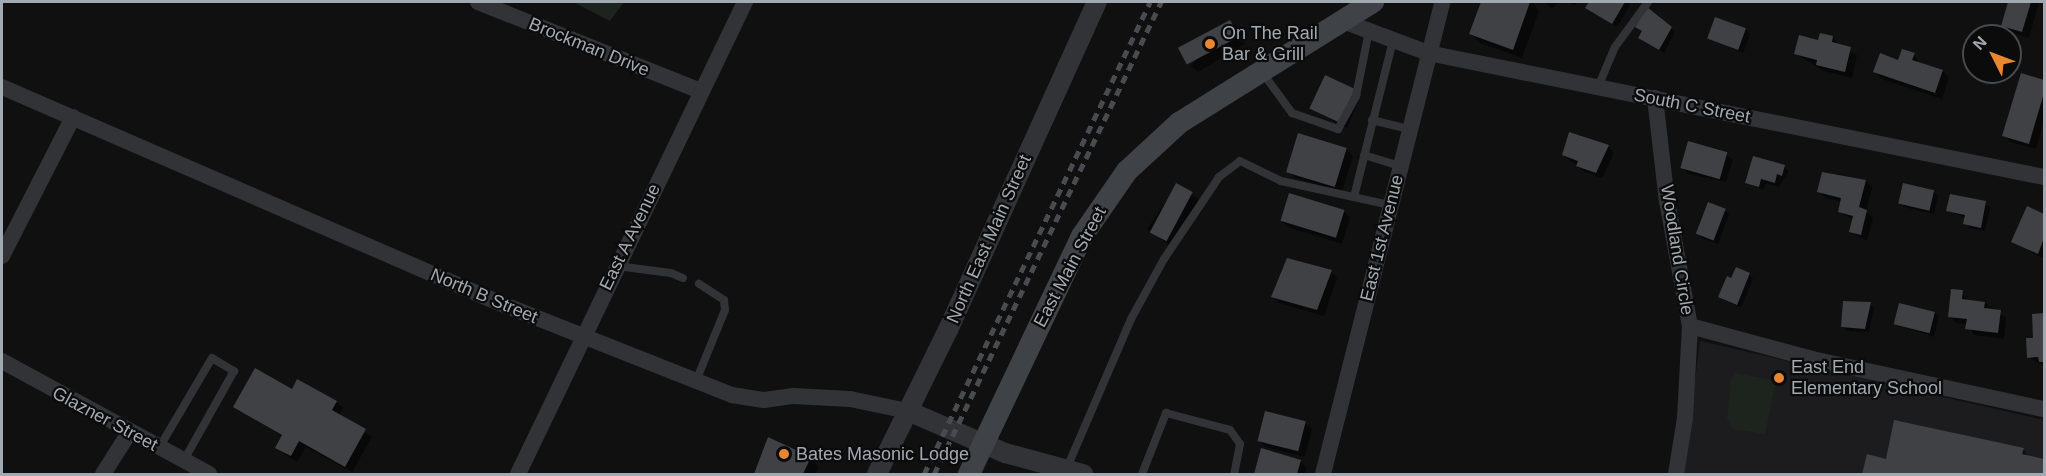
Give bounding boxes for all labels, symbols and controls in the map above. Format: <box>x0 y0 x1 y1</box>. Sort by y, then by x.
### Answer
street label: Brockman Drive <box>526 13 652 81</box>
place label: On The Rail Bar & Grill <box>1222 23 1318 66</box>
north arrow <box>1962 24 2022 84</box>
text: N <box>1970 33 1990 53</box>
marker: On The Rail Bar & Grill <box>1203 37 1217 51</box>
street label: South C Street <box>1632 84 1752 128</box>
street label: North East Main Street <box>942 151 1036 327</box>
street label: East 1st Avenue <box>1356 172 1408 304</box>
street label: East A Avenue <box>594 179 666 295</box>
street label: Woodland Circle <box>1656 183 1698 317</box>
street label: East Main Street <box>1029 203 1111 331</box>
street label: North B Street <box>427 264 541 328</box>
place label: East End Elementary School <box>1791 357 1942 400</box>
marker: East End Elementary School <box>1772 371 1786 385</box>
street label: Glazner Street <box>49 382 161 456</box>
place label: Bates Masonic Lodge <box>796 443 969 465</box>
marker: Bates Masonic Lodge <box>777 447 791 461</box>

